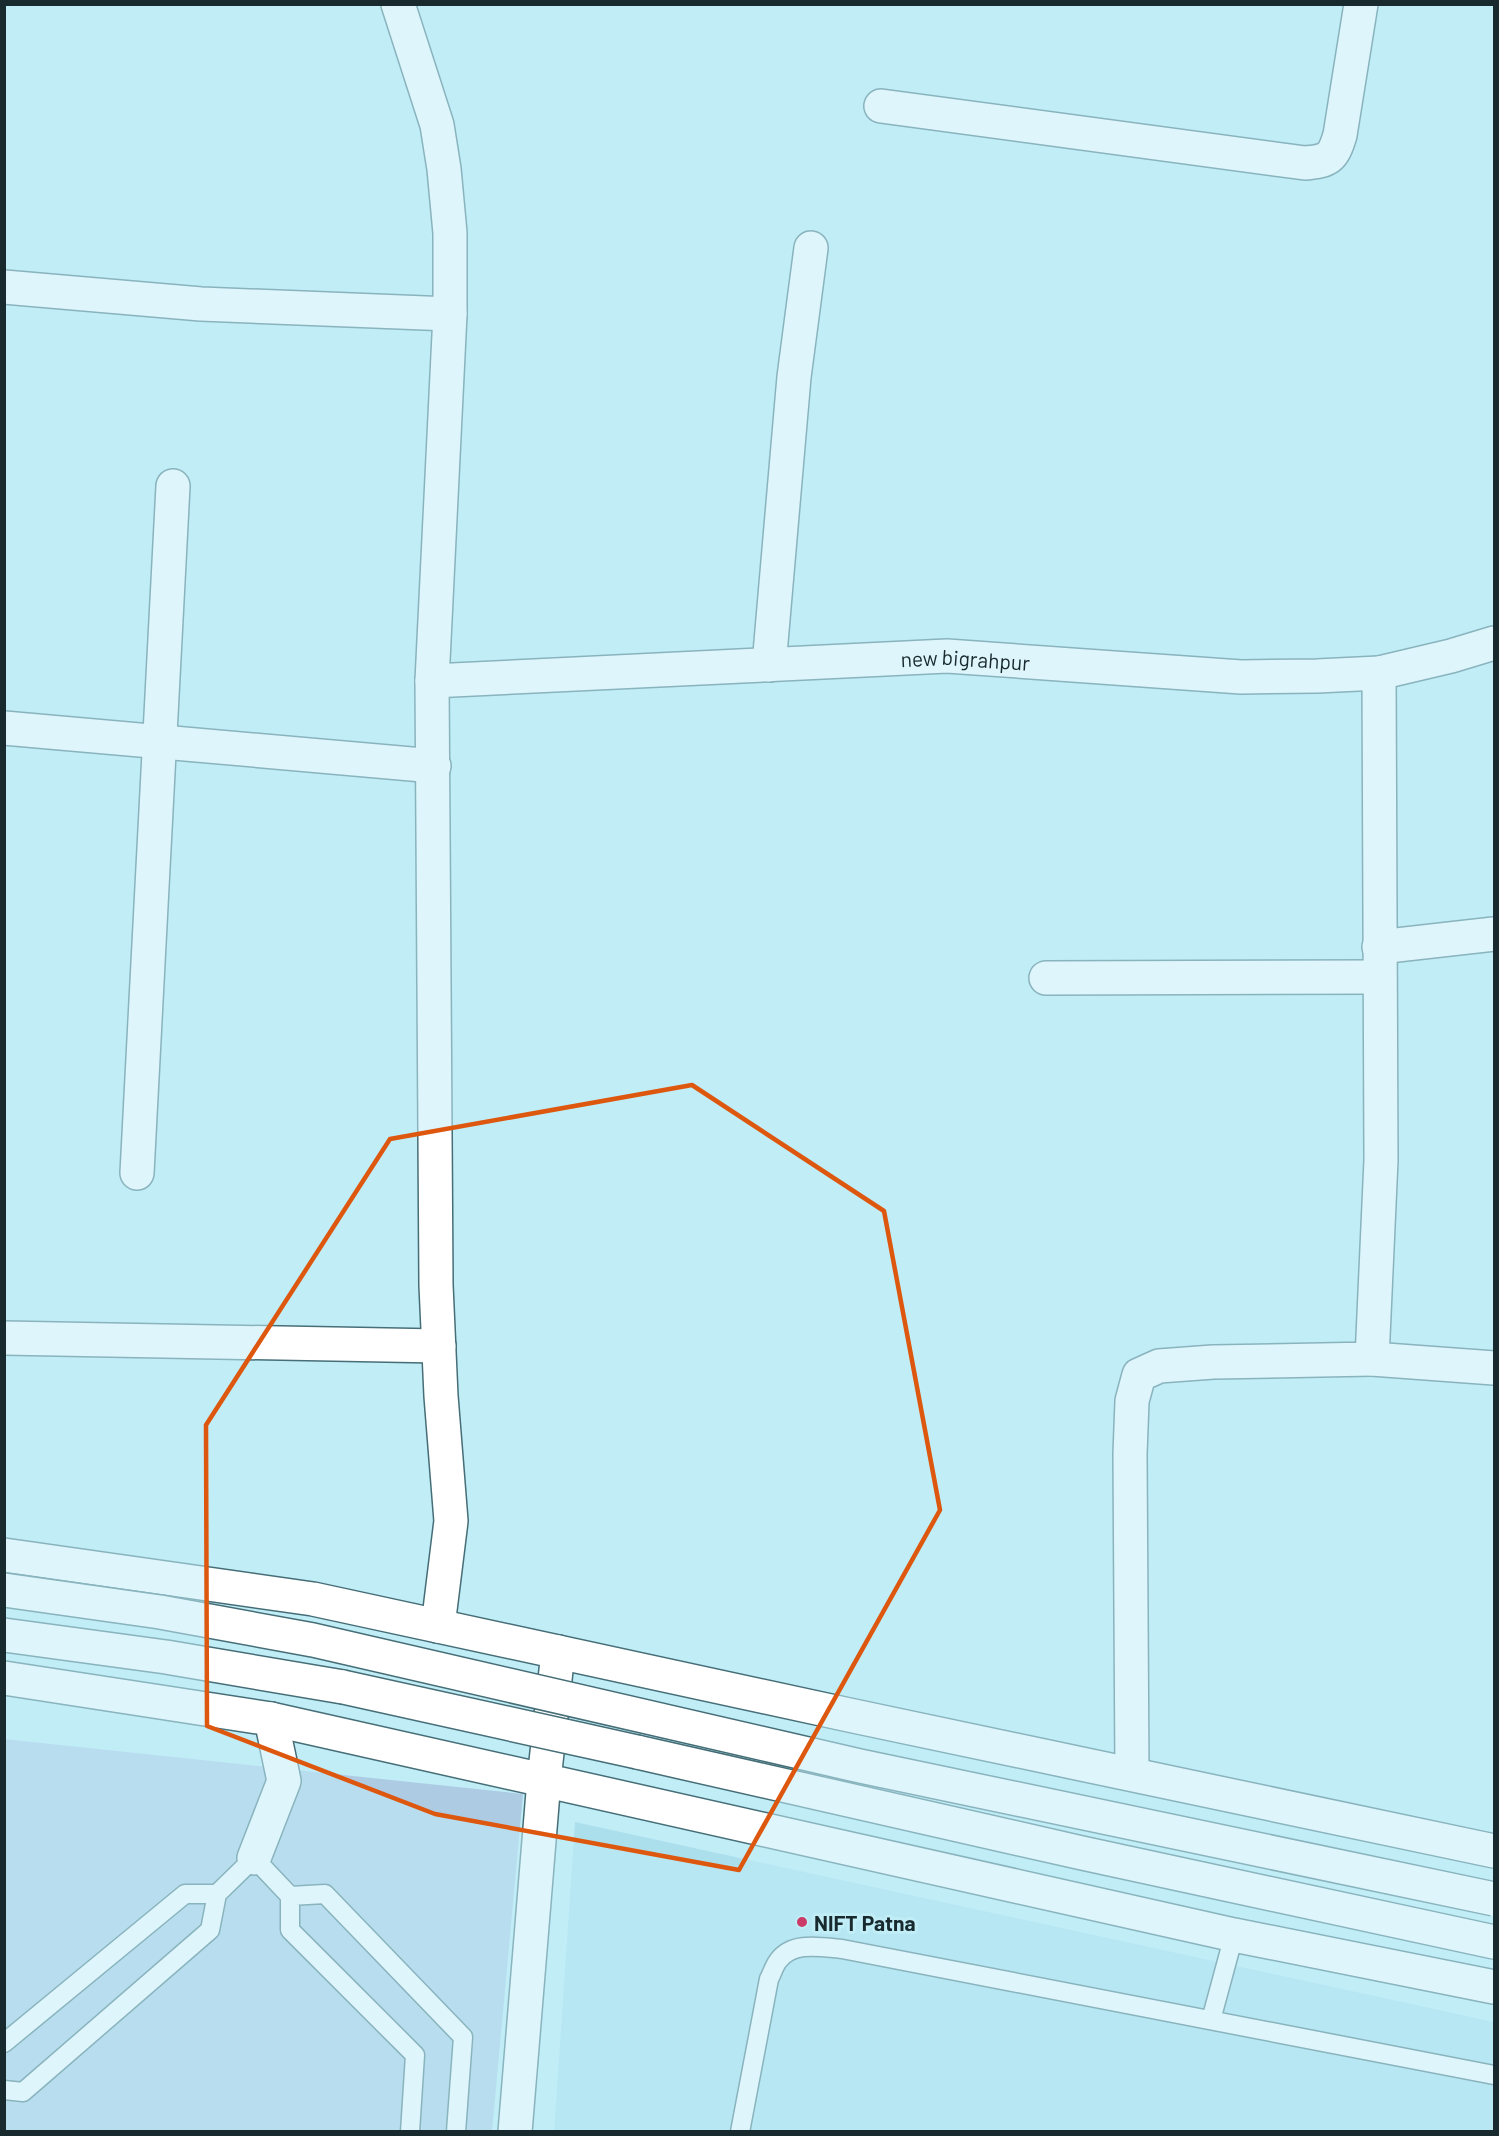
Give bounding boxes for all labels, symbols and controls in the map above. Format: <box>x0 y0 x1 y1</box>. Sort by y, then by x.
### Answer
street label: new bigrahpur <box>900 643 1031 674</box>
place label: NIFT Patna <box>814 1910 916 1935</box>
marker: NIFT Patna <box>795 1915 809 1929</box>

